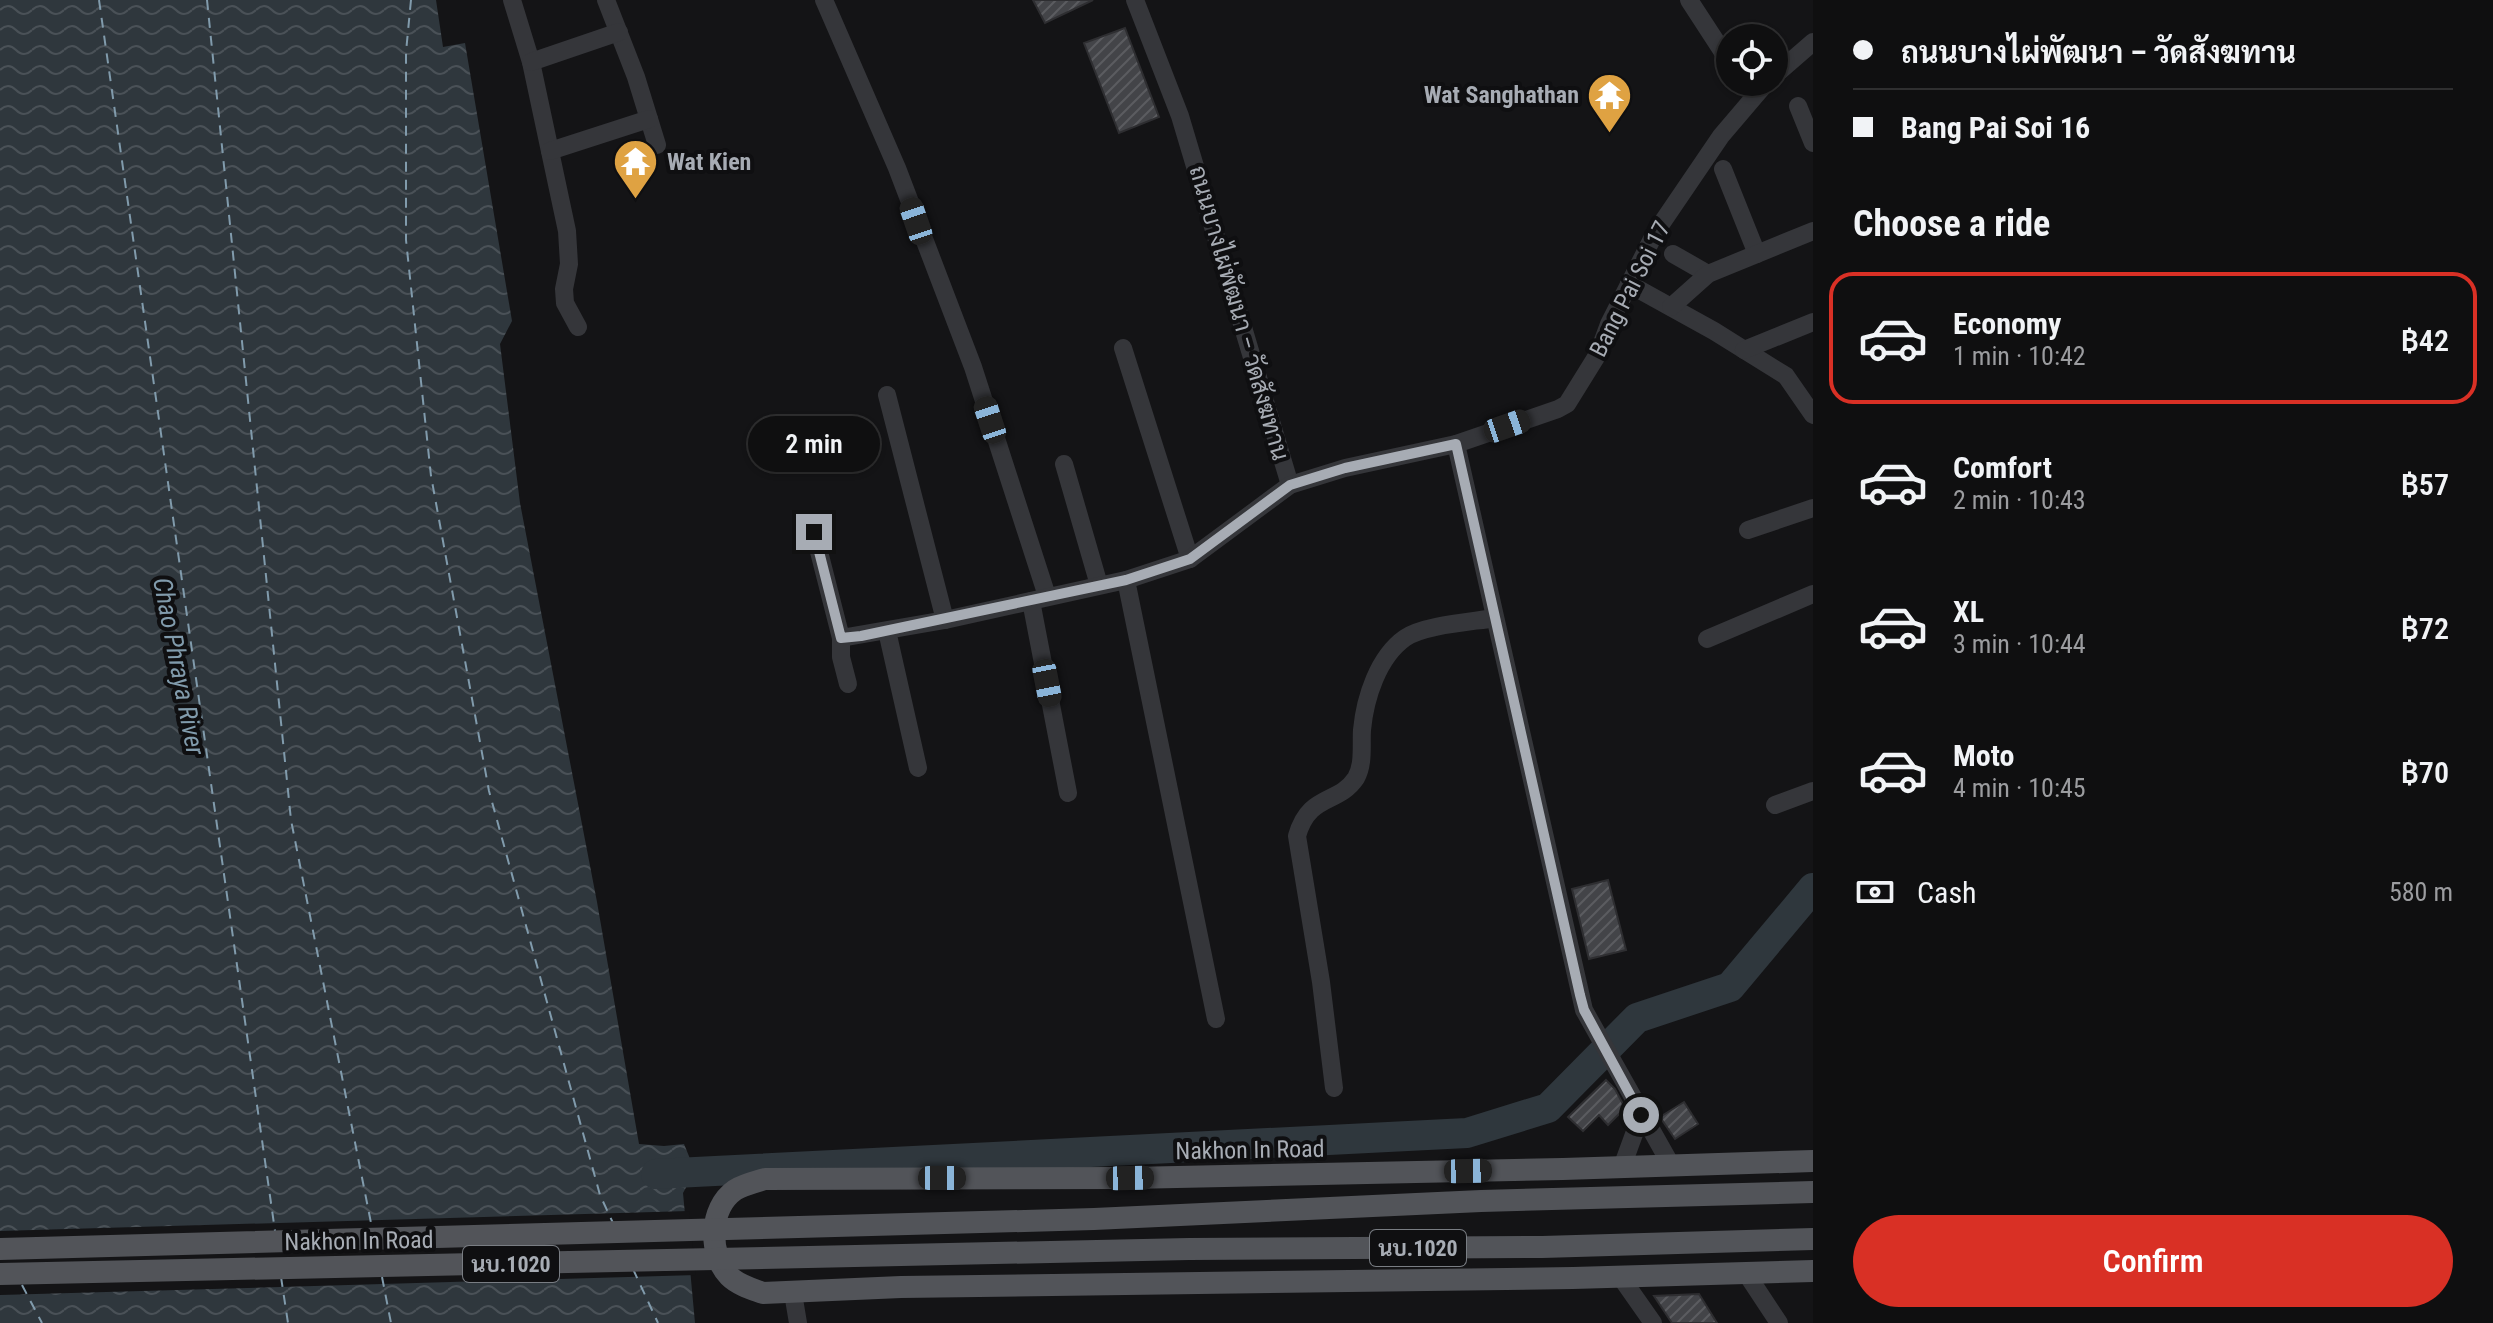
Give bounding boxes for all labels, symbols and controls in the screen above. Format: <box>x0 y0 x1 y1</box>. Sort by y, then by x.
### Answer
map controls <box>1716 24 1788 96</box>
button: locate <box>1716 24 1788 96</box>
text: ถนนบางไผ่พัฒนา – วัดสังฆทาน <box>1901 35 2296 70</box>
temple icon: Wat Sanghathan <box>1586 71 1634 134</box>
place label: Wat Sanghathan <box>1424 81 1579 109</box>
text: Bang Pai Soi 16 <box>1901 110 2090 145</box>
temple icon: Wat Kien <box>612 138 660 201</box>
place label: Wat Kien <box>667 148 751 176</box>
street label: ถนนบางไผ่พัฒนา – วัดสังฆทาน <box>1184 162 1296 463</box>
car <box>897 194 935 248</box>
text: Choose a ride <box>1853 203 2050 245</box>
street label: Bang Pai Soi 17 <box>1584 217 1676 361</box>
icon: car <box>1857 302 1929 374</box>
text: Economy <box>1953 306 2061 341</box>
text: ฿42 <box>2401 323 2449 358</box>
text: 1 min · 10:42 <box>1953 341 2086 371</box>
car <box>971 393 1009 447</box>
car <box>1480 407 1534 445</box>
callout: 2 min <box>748 416 880 472</box>
text: 2 min <box>785 429 843 459</box>
icon: car <box>1857 446 1929 518</box>
text: Comfort <box>1953 450 2052 485</box>
text: ฿57 <box>2401 467 2449 502</box>
text: 2 min · 10:43 <box>1953 485 2086 515</box>
route end <box>796 514 832 550</box>
water label: Chao Phraya River <box>147 575 211 758</box>
icon: car <box>1857 590 1929 662</box>
text: XL <box>1953 594 1984 629</box>
text: ฿72 <box>2401 611 2449 646</box>
text: 3 min · 10:44 <box>1953 629 2086 659</box>
car <box>1031 657 1063 709</box>
icon: car <box>1857 734 1929 806</box>
text: Moto <box>1953 738 2014 773</box>
text: ฿70 <box>2401 755 2449 790</box>
text: 4 min · 10:45 <box>1953 773 2086 803</box>
icon: cash <box>1853 870 1897 914</box>
text: Cash <box>1917 875 1977 910</box>
text: 580 m <box>2389 877 2453 907</box>
route start <box>1623 1097 1659 1133</box>
street label: Nakhon In Road <box>1175 1135 1325 1165</box>
car <box>1444 1159 1492 1183</box>
car <box>918 1166 966 1190</box>
car <box>1106 1166 1154 1190</box>
button: Confirm <box>1853 1215 2453 1307</box>
street label: Nakhon In Road <box>284 1226 434 1256</box>
road number: นบ.1020 <box>1370 1230 1466 1266</box>
road number: นบ.1020 <box>463 1246 559 1282</box>

